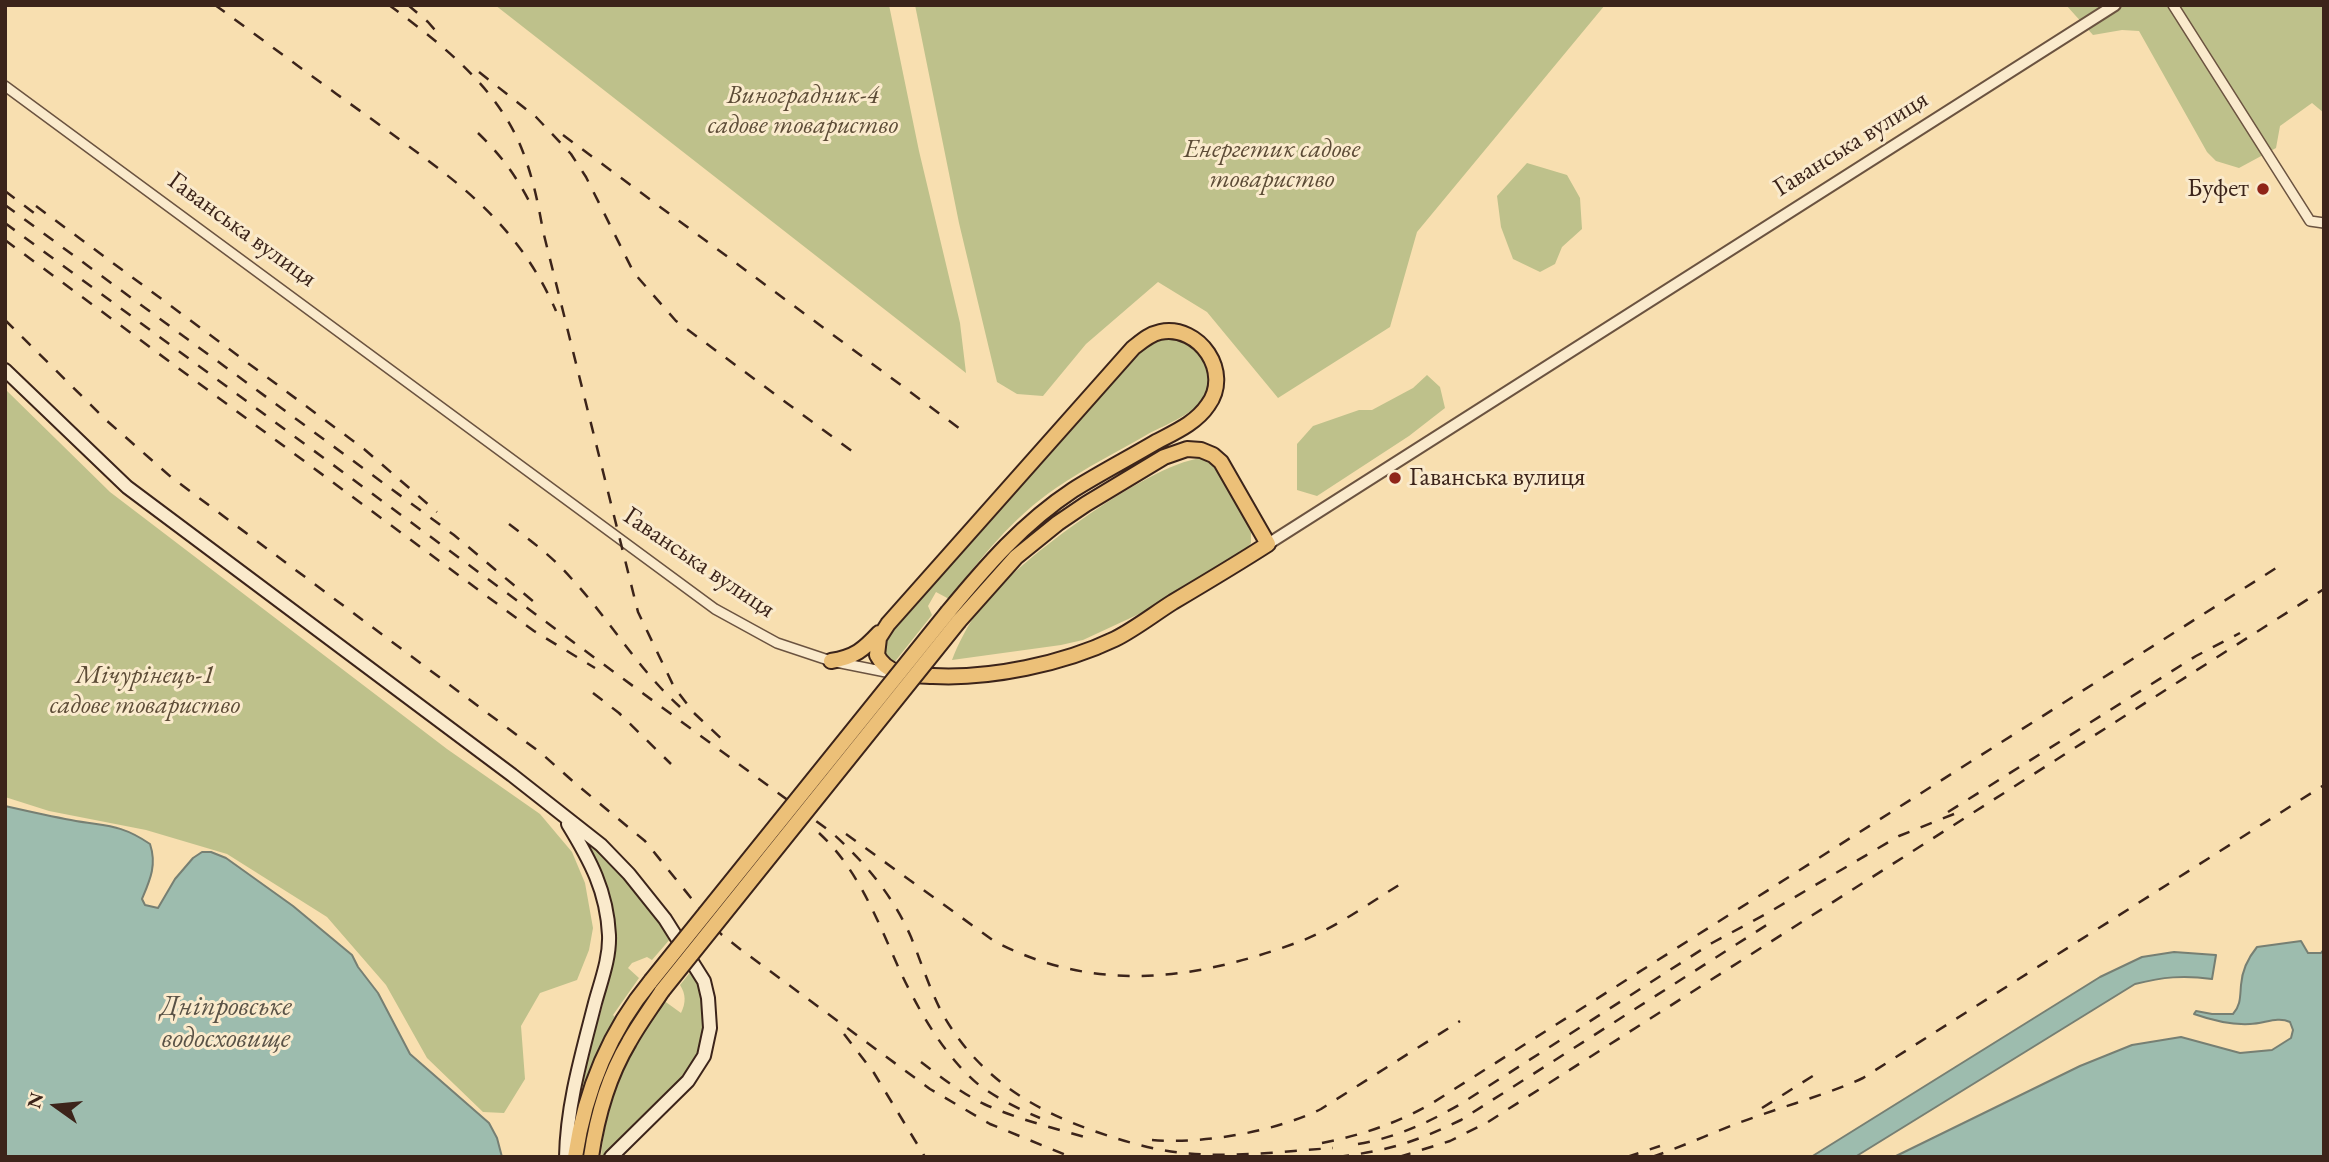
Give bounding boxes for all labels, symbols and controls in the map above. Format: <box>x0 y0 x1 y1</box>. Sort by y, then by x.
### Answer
park label: Виноградник-4 садове товариство <box>708 80 898 142</box>
street label: Гаванська вулиця <box>1768 84 1934 204</box>
park label: Енергетик садове товариство <box>1184 134 1360 196</box>
street label: Гаванська вулиця <box>161 166 323 294</box>
place label: Буфет <box>2187 173 2249 205</box>
marker: Буфет <box>2255 181 2271 197</box>
place label: Гаванська вулиця <box>1409 462 1585 494</box>
marker: Гаванська вулиця <box>1387 470 1403 486</box>
street label: Гаванська вулиця <box>617 501 781 625</box>
park label: Мічурінець-1 садове товариство <box>50 660 240 722</box>
water label: Дніпровське водосховище <box>160 990 292 1056</box>
north arrow <box>21 1071 91 1141</box>
text: N <box>21 1090 49 1111</box>

